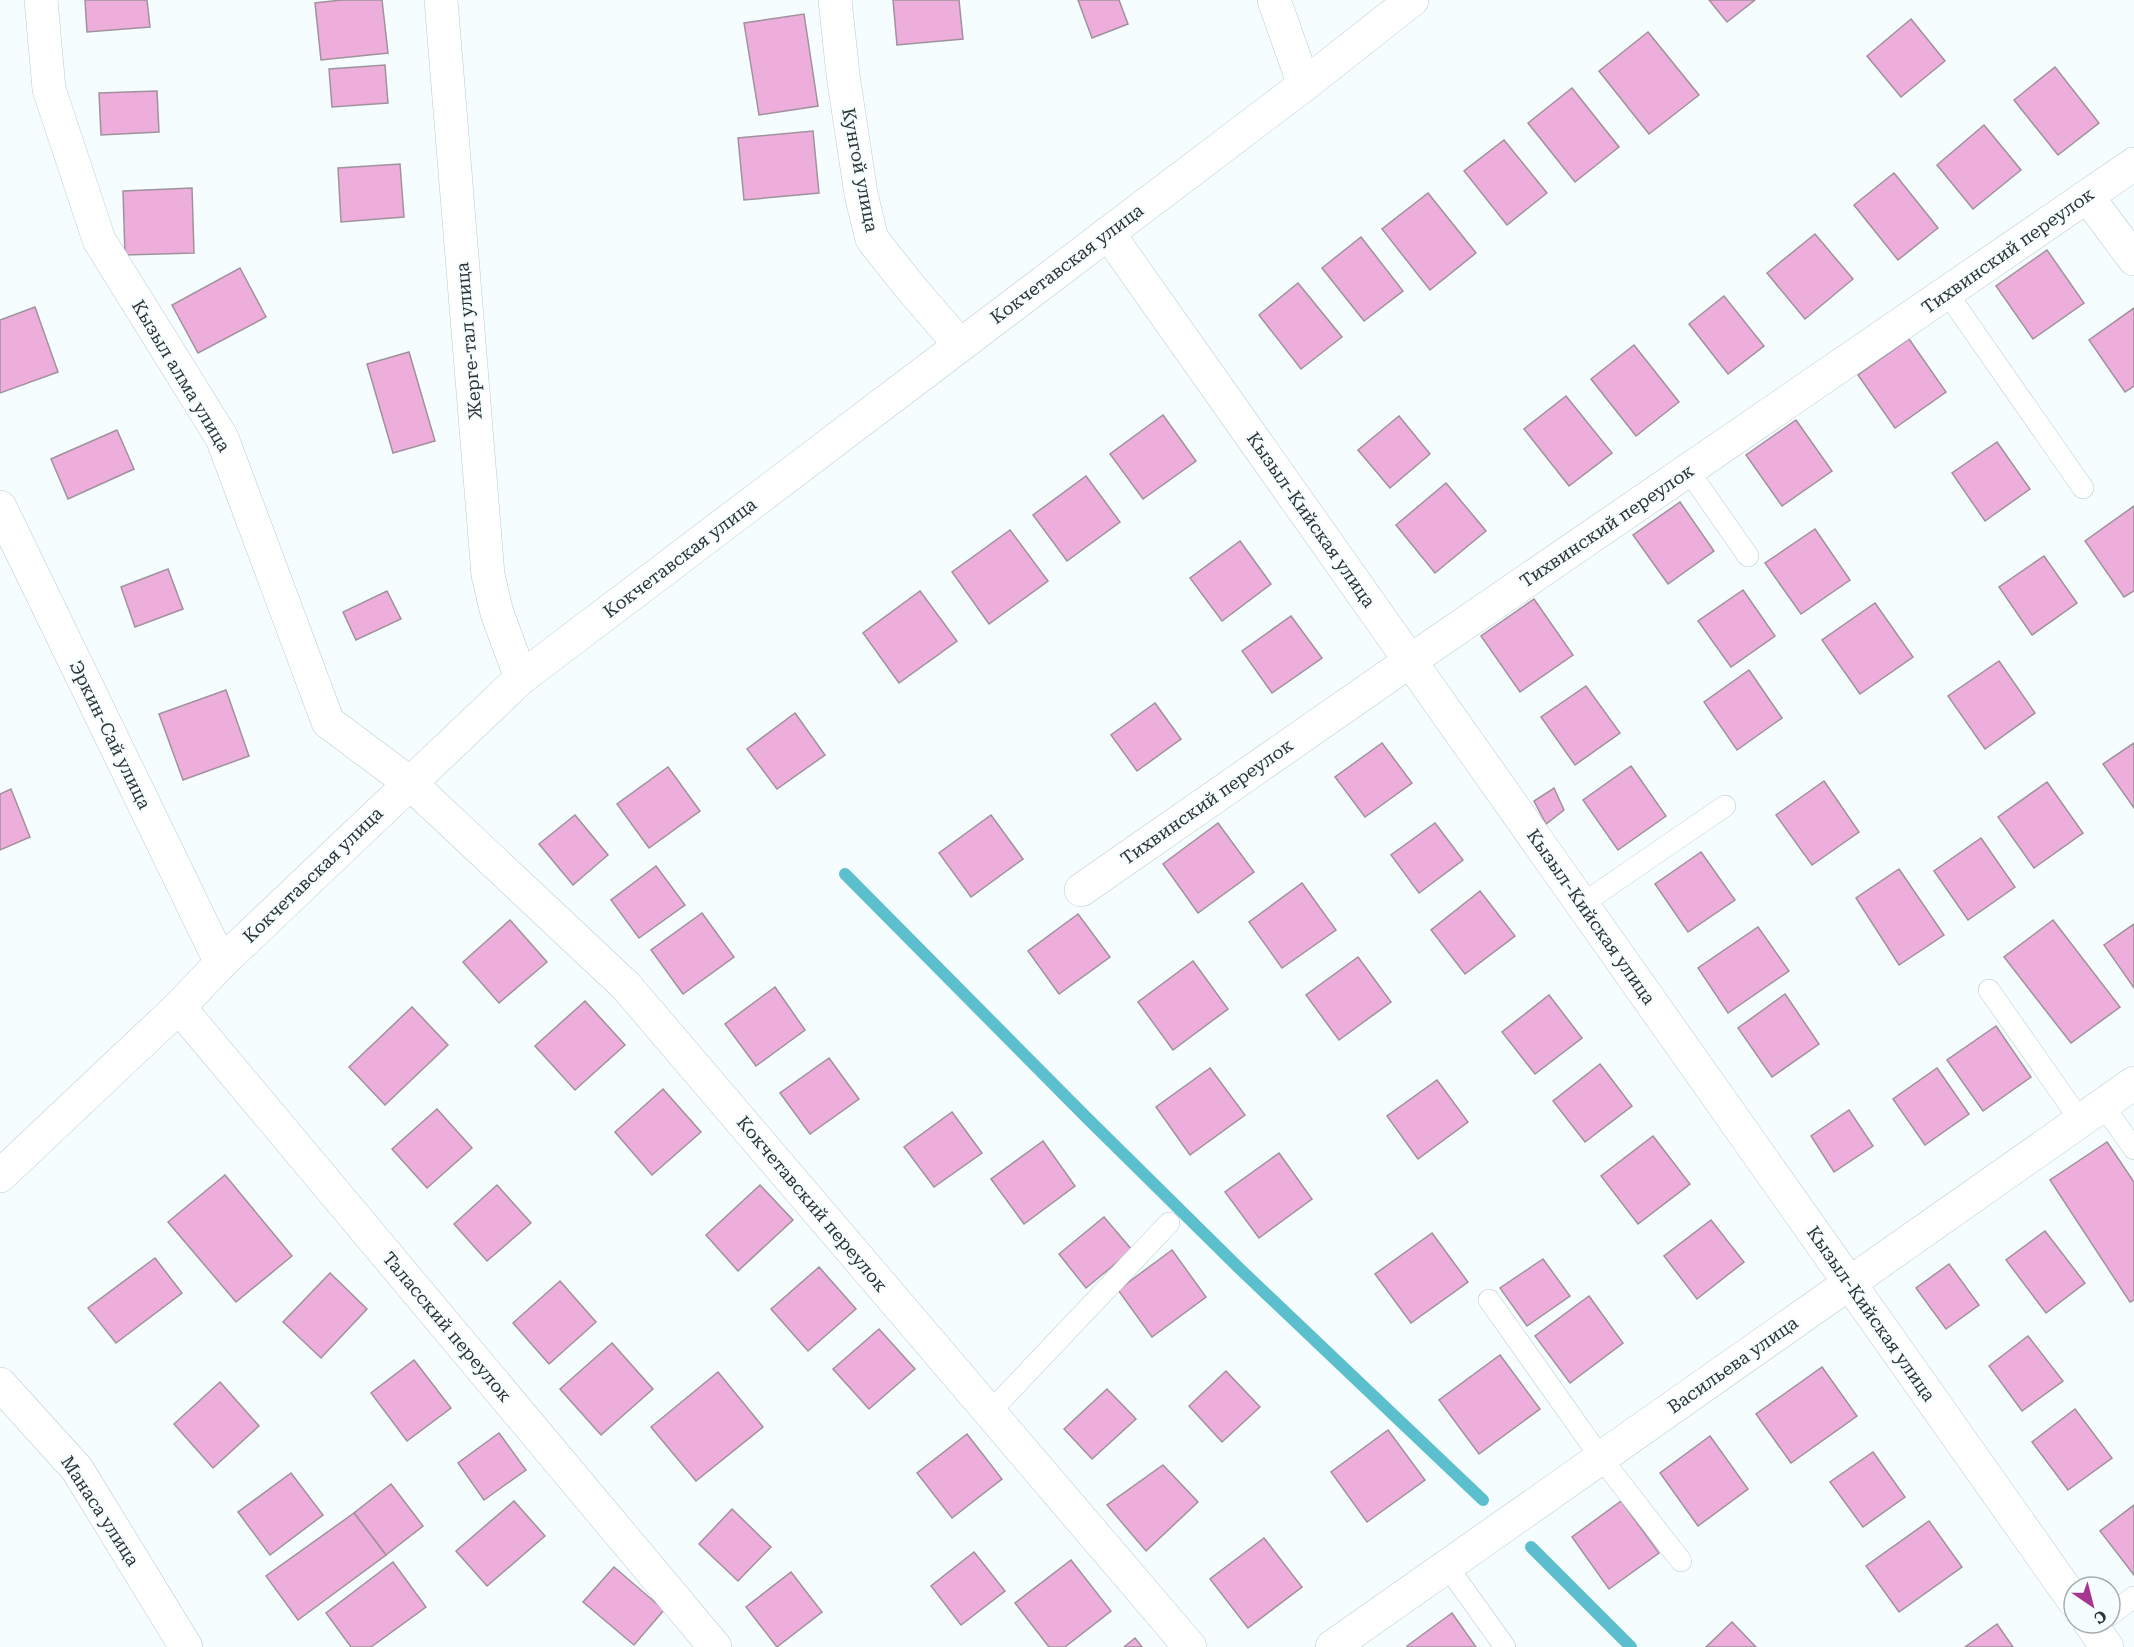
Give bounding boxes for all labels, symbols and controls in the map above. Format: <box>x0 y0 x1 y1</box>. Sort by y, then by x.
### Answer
street label: Кунгой улица <box>838 106 883 234</box>
street label: Тихвинский переулок <box>1918 183 2098 318</box>
street label: Кокчетавская улица <box>986 199 1147 328</box>
street label: Жерге-тал улица <box>451 261 486 421</box>
street label: Кызыл алма улица <box>128 296 235 456</box>
street label: Кызыл-Кийская улица <box>1243 428 1380 612</box>
street label: Тихвинский переулок <box>1516 459 1698 592</box>
street label: Кокчетавская улица <box>599 493 760 622</box>
street label: Эркин-Сай улица <box>65 657 156 813</box>
street label: Тихвинский переулок <box>1117 734 1297 869</box>
street label: Кокчетавская улица <box>238 802 387 947</box>
street label: Кызыл-Кийская улица <box>1523 825 1660 1009</box>
street label: Кокчетавский переулок <box>733 1112 892 1296</box>
street label: Кызыл-Кийская улица <box>1803 1222 1940 1406</box>
street label: Таласский переулок <box>379 1247 516 1406</box>
street label: Васильева улица <box>1664 1312 1802 1417</box>
street label: Манаса улица <box>57 1452 144 1570</box>
north arrow <box>2062 1575 2122 1635</box>
text: С <box>2090 1606 2110 1628</box>

